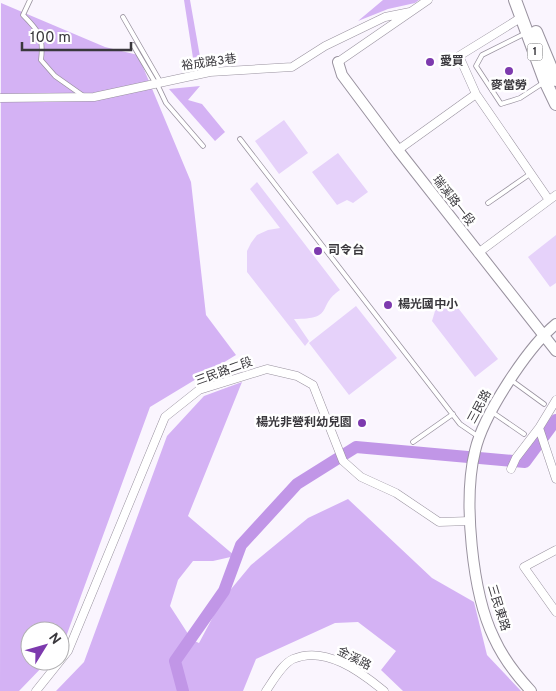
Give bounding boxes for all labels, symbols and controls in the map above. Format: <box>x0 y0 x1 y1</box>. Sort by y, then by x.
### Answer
scale bar <box>22 20 131 52</box>
text: 100 m <box>30 29 71 48</box>
road number: 1 <box>528 44 542 61</box>
street label: 裕成路3巷 <box>181 51 237 75</box>
place label: 愛買 <box>440 54 464 70</box>
marker: 愛買 <box>424 56 436 68</box>
marker: 麥當勞 <box>503 65 515 77</box>
place label: 麥當勞 <box>491 78 527 94</box>
street label: 瑞溪路一段 <box>428 172 478 230</box>
place label: 司令台 <box>328 243 364 259</box>
marker: 司令台 <box>312 245 324 257</box>
place label: 楊光國中小 <box>398 297 458 313</box>
marker: 楊光國中小 <box>382 299 394 311</box>
street label: 三民路二段 <box>193 354 255 390</box>
street label: 三民路 <box>464 387 496 427</box>
place label: 楊光非營利幼兒園 <box>256 415 352 431</box>
marker: 楊光非營利幼兒園 <box>356 417 368 429</box>
street label: 三民東路 <box>483 583 513 633</box>
north arrow <box>20 621 70 671</box>
text: N <box>44 630 64 648</box>
street label: 金溪路 <box>334 644 374 674</box>

